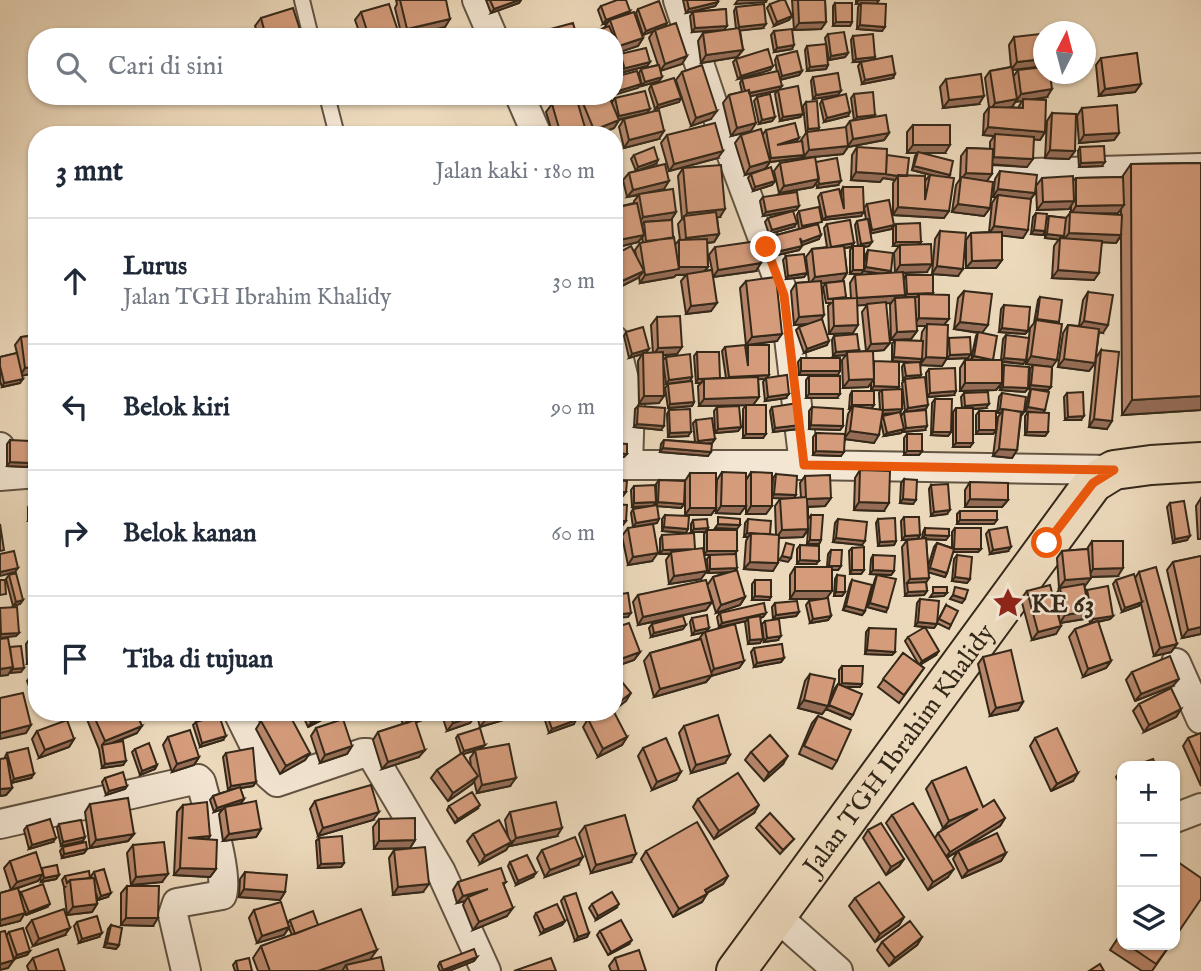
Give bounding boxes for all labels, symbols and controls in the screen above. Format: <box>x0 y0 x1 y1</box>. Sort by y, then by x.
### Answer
north arrow <box>1033 21 1096 84</box>
search box <box>28 28 623 105</box>
icon: search <box>52 48 90 86</box>
text: Cari di sini <box>108 50 223 83</box>
text: 3 mnt <box>56 153 123 191</box>
text: Jalan kaki · 180 m <box>435 157 595 186</box>
route end <box>750 231 781 262</box>
text: Lurus <box>123 250 187 283</box>
icon: ahead <box>56 262 94 300</box>
text: 30 m <box>552 267 595 296</box>
text: Jalan TGH Ibrahim Khalidy <box>123 283 391 312</box>
icon: left <box>56 388 94 426</box>
text: Belok kiri <box>123 391 230 424</box>
text: 90 m <box>551 393 595 422</box>
icon: right <box>56 514 94 552</box>
text: Belok kanan <box>123 517 257 550</box>
text: 60 m <box>551 519 595 548</box>
route start <box>1031 527 1062 558</box>
place icon: KE 63 <box>991 586 1025 620</box>
place label: KE 63 <box>1031 588 1094 621</box>
street label: Jalan TGH Ibrahim Khalidy <box>795 618 1003 885</box>
icon: arrive <box>56 640 94 678</box>
text: Tiba di tujuan <box>123 643 273 676</box>
map controls <box>1117 761 1180 950</box>
button: + <box>1117 761 1180 824</box>
button: − <box>1117 824 1180 887</box>
button: layers <box>1117 887 1180 950</box>

